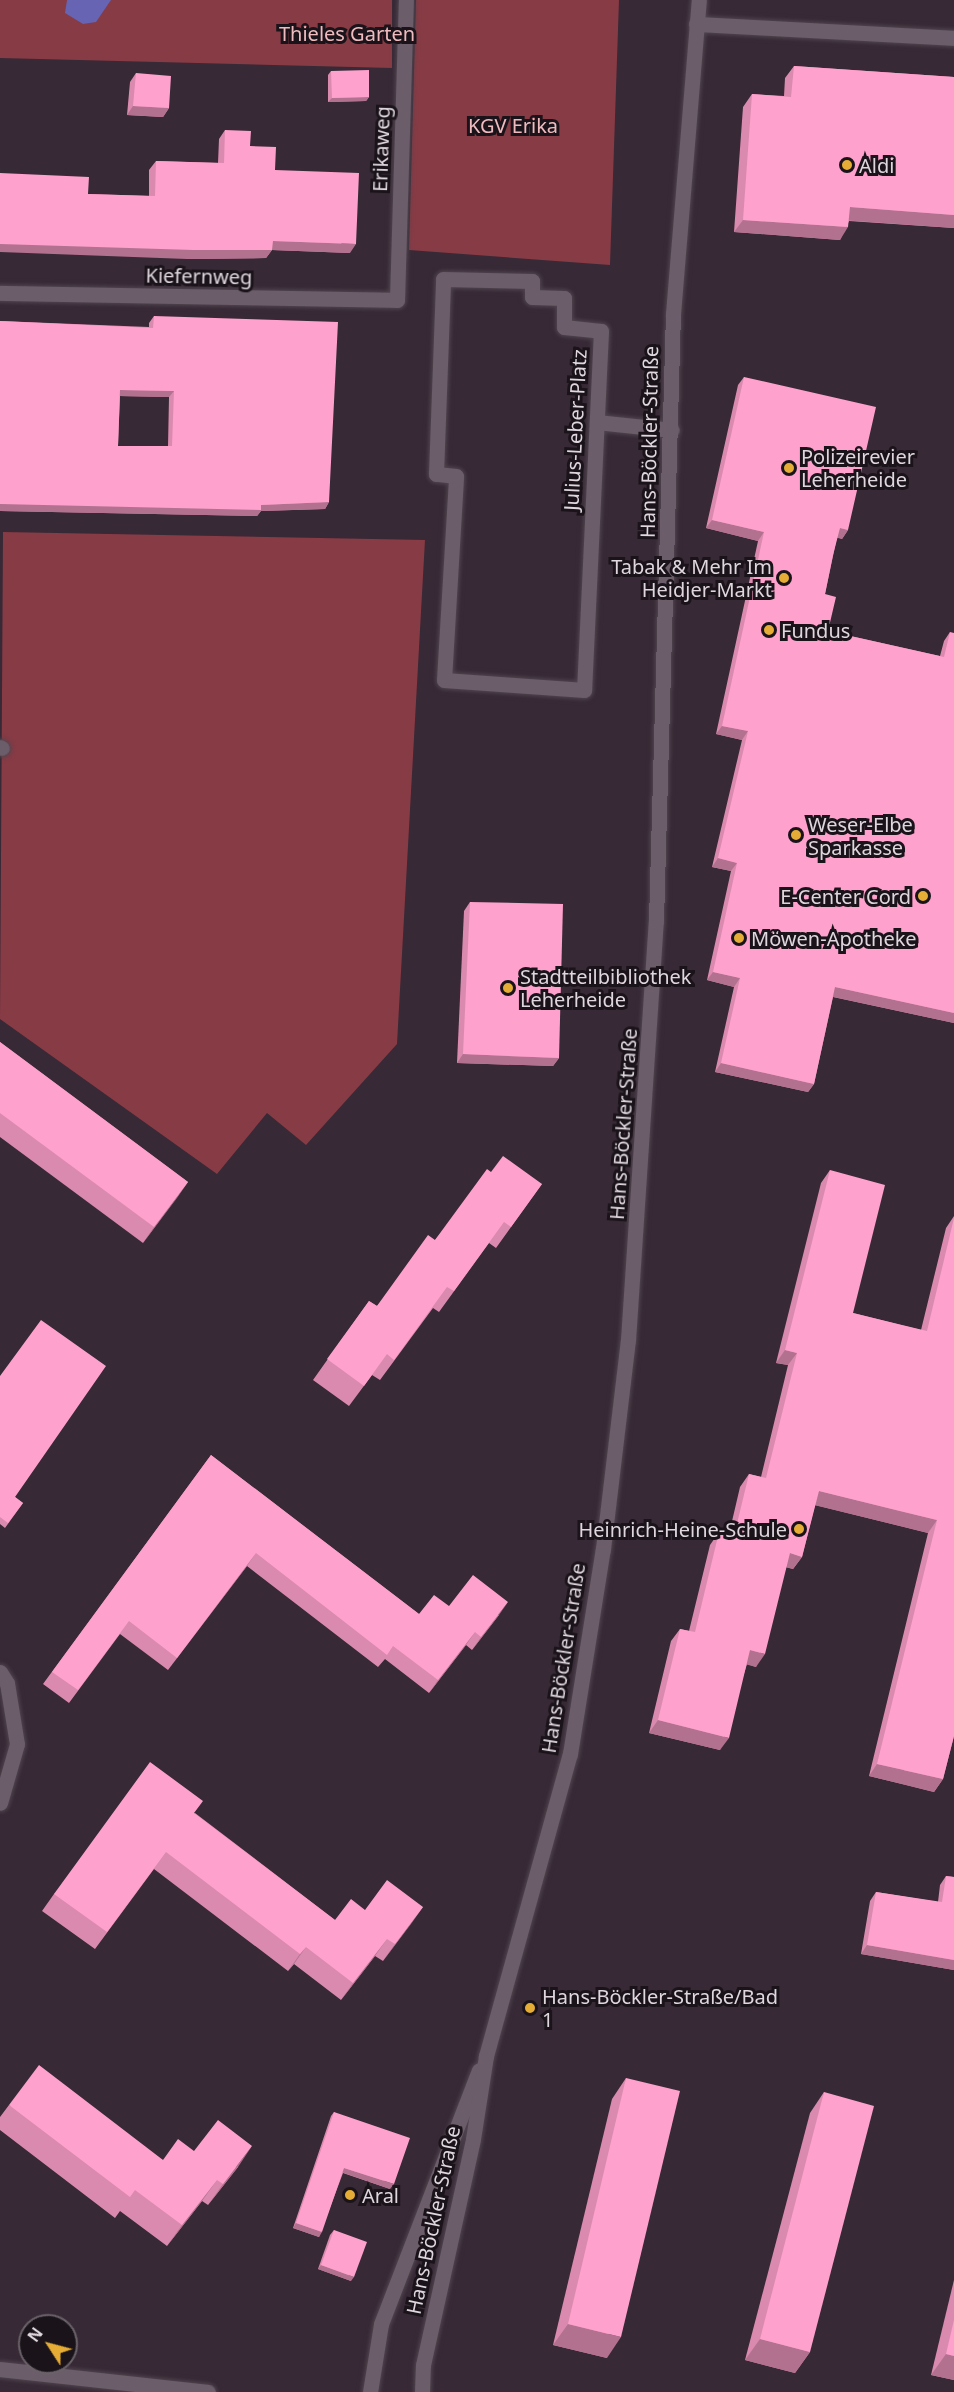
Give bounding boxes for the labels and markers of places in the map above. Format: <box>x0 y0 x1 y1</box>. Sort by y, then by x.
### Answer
place label: Aldi <box>859 153 894 177</box>
marker: Aldi <box>840 158 854 172</box>
place label: Polizeirevier Leherheide <box>801 444 915 491</box>
marker: Polizeirevier Leherheide <box>782 461 796 475</box>
place label: Tabak & Mehr Im Heidjer-Markt <box>611 554 772 601</box>
marker: Tabak & Mehr Im Heidjer-Markt <box>777 571 791 585</box>
place label: Fundus <box>781 618 850 642</box>
marker: Fundus <box>762 623 776 637</box>
place label: Weser-Elbe Sparkasse <box>808 812 913 859</box>
marker: Weser-Elbe Sparkasse <box>789 828 803 842</box>
place label: E-Center Cord <box>780 884 911 908</box>
marker: E-Center Cord <box>916 889 930 903</box>
place label: Möwen-Apotheke <box>751 926 917 950</box>
marker: Möwen-Apotheke <box>732 931 746 945</box>
place label: Stadtteilbibliothek Leherheide <box>520 964 691 1011</box>
marker: Stadtteilbibliothek Leherheide <box>501 981 515 995</box>
place label: Heinrich-Heine-Schule <box>578 1517 787 1541</box>
marker: Heinrich-Heine-Schule <box>792 1522 806 1536</box>
place label: Hans-Böckler-Straße/Bad 1 <box>542 1984 778 2031</box>
marker: Hans-Böckler-Straße/Bad 1 <box>523 2001 537 2015</box>
place label: Aral <box>362 2183 399 2207</box>
marker: Aral <box>343 2188 357 2202</box>

